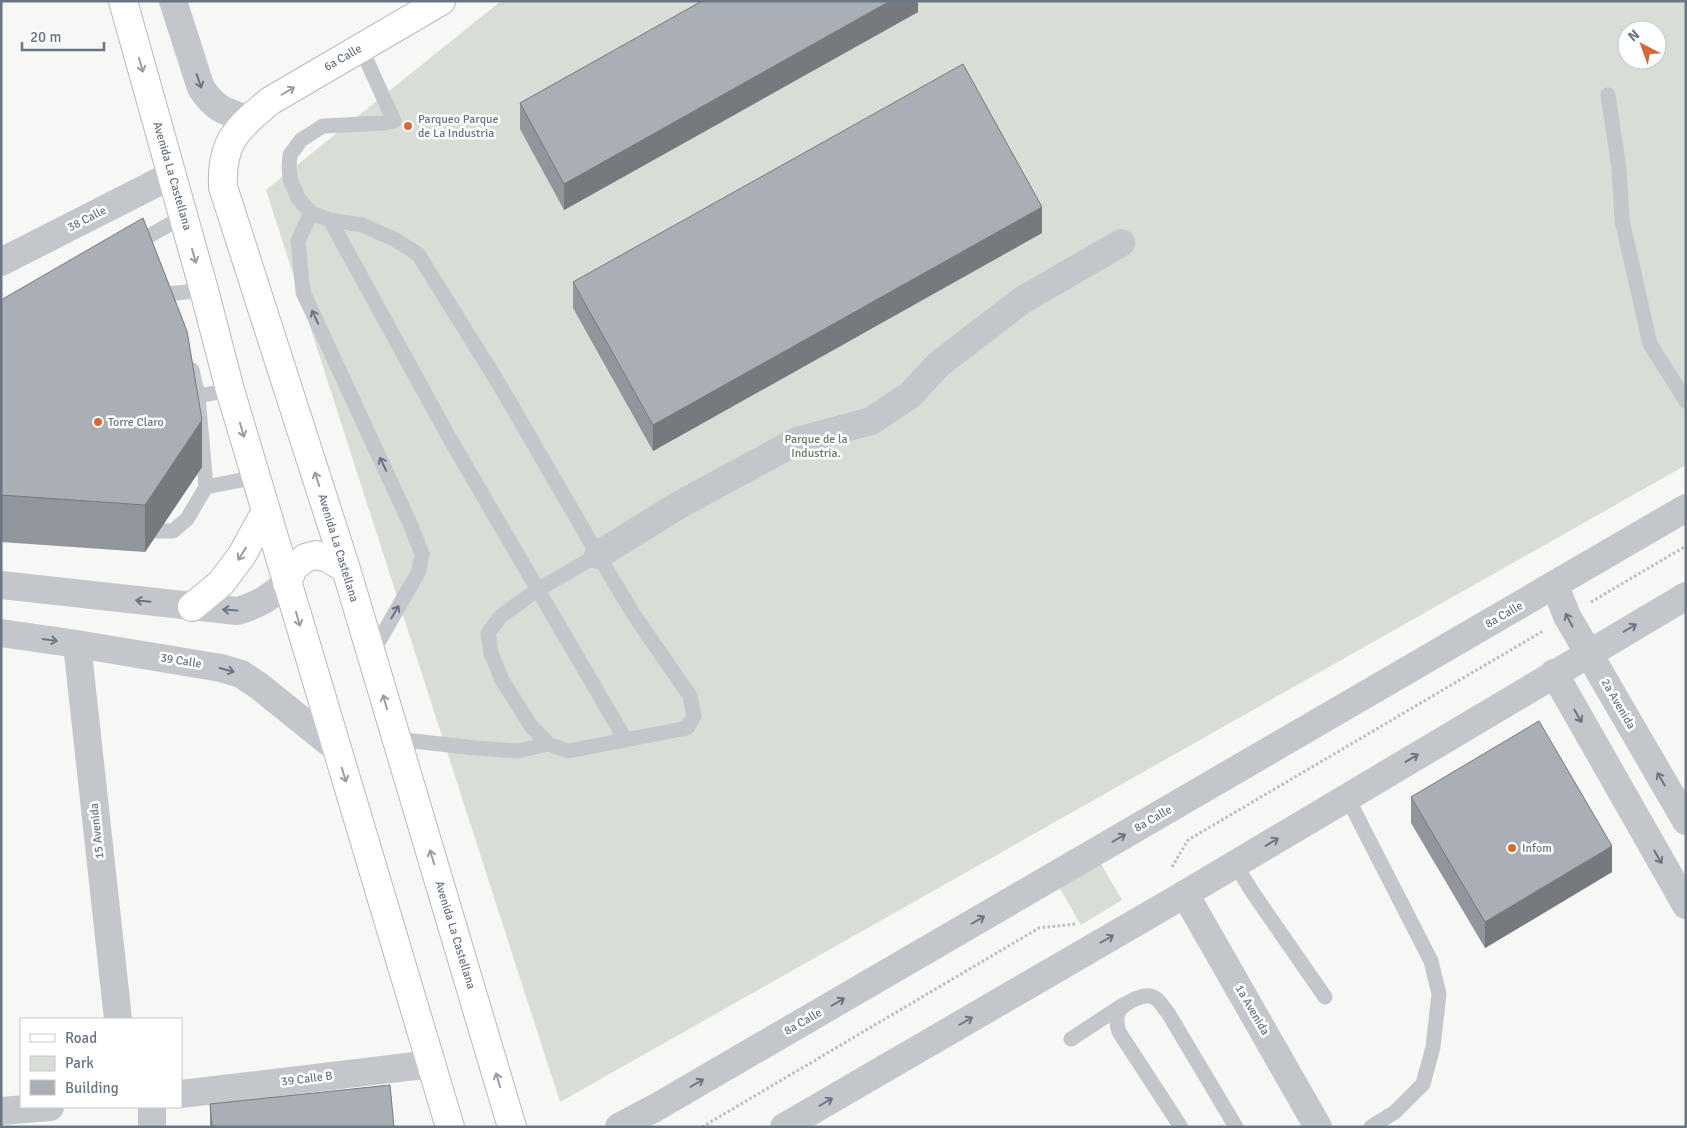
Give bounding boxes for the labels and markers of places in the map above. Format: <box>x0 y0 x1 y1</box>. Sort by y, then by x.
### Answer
place label: Parqueo Parque de La Industria <box>418 112 499 141</box>
marker: Parqueo Parque de La Industria <box>402 120 414 132</box>
place label: Torre Claro <box>108 415 164 430</box>
marker: Torre Claro <box>92 416 104 428</box>
place label: Infom <box>1522 841 1552 856</box>
marker: Infom <box>1506 842 1518 854</box>

